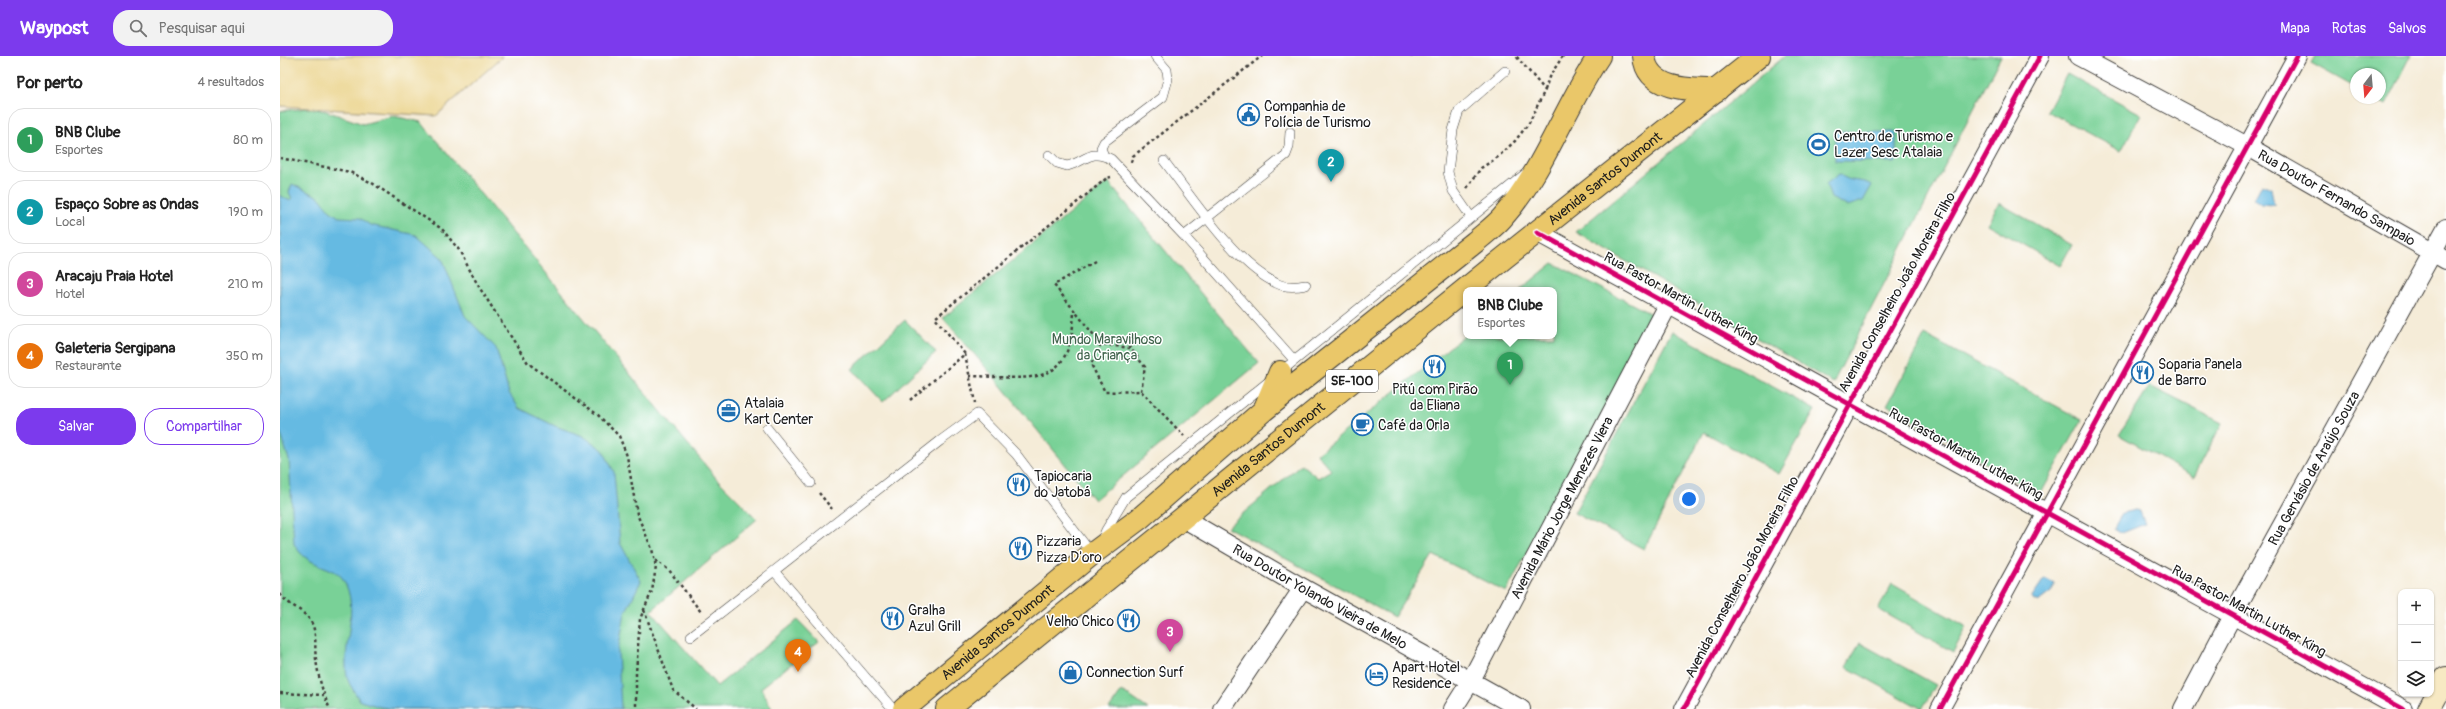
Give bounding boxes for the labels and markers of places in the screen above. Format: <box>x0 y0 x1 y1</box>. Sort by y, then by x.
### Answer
place label: Companhia de Polícia de Turismo <box>1264 98 1371 131</box>
public building icon: Companhia de Polícia de Turismo <box>1235 101 1261 127</box>
place label: Centro de Turismo e Lazer Sesc Atalaia <box>1834 128 1953 161</box>
sports icon: Centro de Turismo e Lazer Sesc Atalaia <box>1805 131 1831 157</box>
pin: 2 <box>1318 149 1344 182</box>
pin: 1 <box>1497 352 1523 385</box>
restaurant icon: Pitú com Pirão da Eliana <box>1422 354 1448 380</box>
place label: Soparia Panela de Barro <box>2158 356 2242 389</box>
restaurant icon: Soparia Panela de Barro <box>2129 359 2155 385</box>
place label: Pitú com Pirão da Eliana <box>1392 381 1478 414</box>
place label: Atalaia Kart Center <box>744 395 813 428</box>
office icon: Atalaia Kart Center <box>716 398 742 424</box>
cafe icon: Café da Orla <box>1349 412 1375 438</box>
place label: Café da Orla <box>1378 417 1449 434</box>
place label: Tapiocaria do Jatobá <box>1034 468 1092 501</box>
restaurant icon: Tapiocaria do Jatobá <box>1005 471 1031 497</box>
place label: Pizzaria Pizza D'oro <box>1036 533 1102 566</box>
restaurant icon: Pizzaria Pizza D'oro <box>1008 536 1034 562</box>
place label: Gralha Azul Grill <box>908 602 961 635</box>
restaurant icon: Gralha Azul Grill <box>880 605 906 631</box>
restaurant icon: Velho Chico <box>1116 608 1142 634</box>
place label: Velho Chico <box>1046 613 1114 630</box>
pin: 3 <box>1157 619 1183 652</box>
pin: 4 <box>785 639 811 672</box>
shop icon: Connection Surf <box>1057 659 1083 685</box>
place label: Apart Hotel Residence <box>1392 659 1460 692</box>
hotel icon: Apart Hotel Residence <box>1364 662 1390 688</box>
place label: Connection Surf <box>1086 664 1185 681</box>

